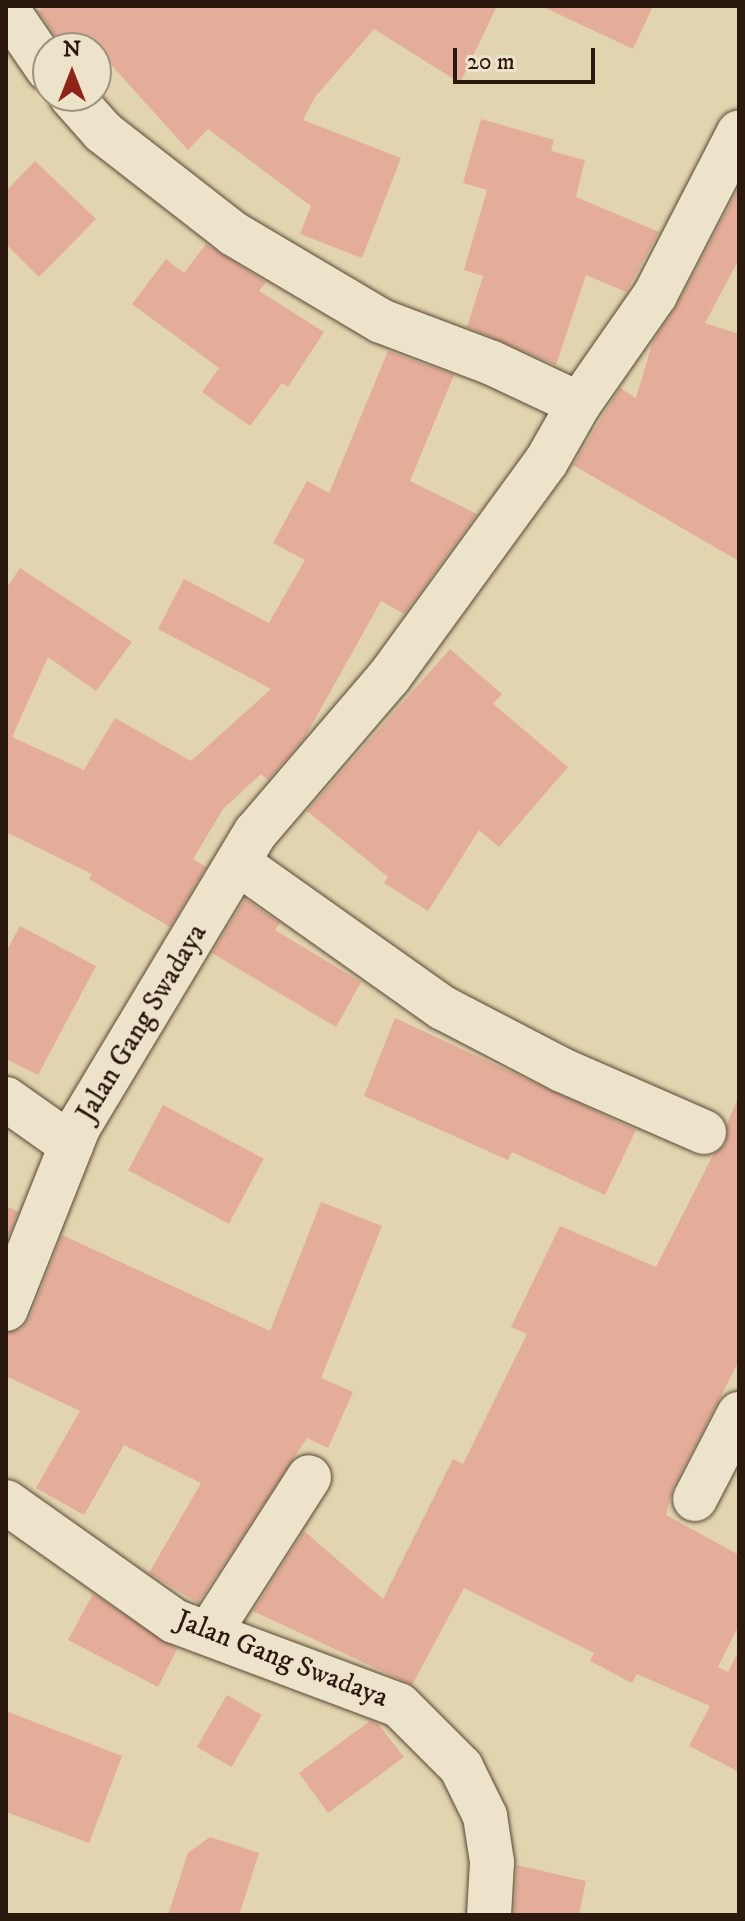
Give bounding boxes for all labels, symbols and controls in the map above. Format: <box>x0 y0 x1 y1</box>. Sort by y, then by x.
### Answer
north arrow <box>32 32 112 112</box>
scale bar <box>457 32 599 82</box>
text: N <box>63 36 81 63</box>
text: 20 m <box>467 47 515 77</box>
street label: Jalan Gang Swadaya <box>70 918 214 1128</box>
street label: Jalan Gang Swadaya <box>171 1603 393 1715</box>

